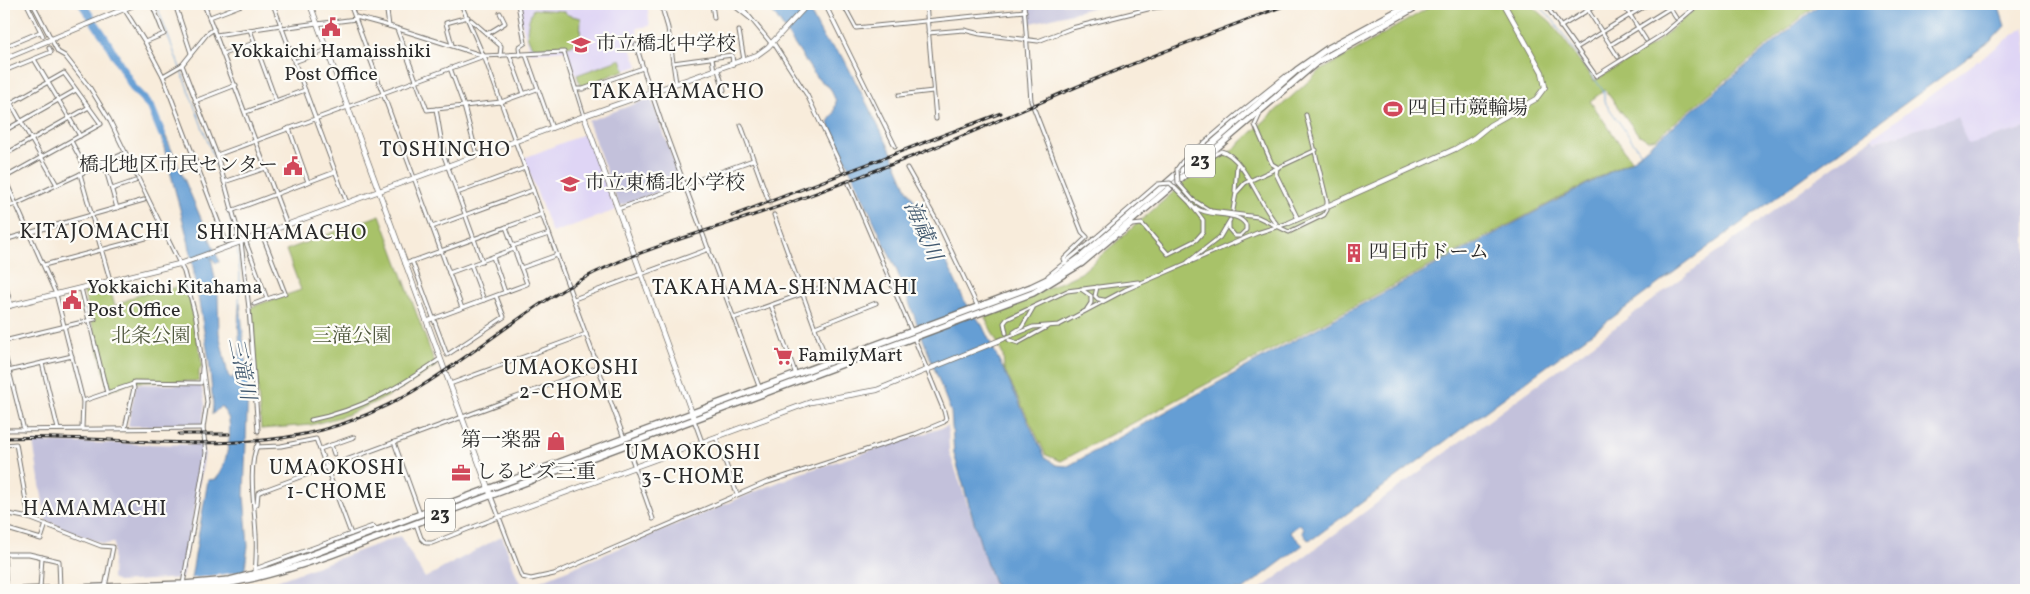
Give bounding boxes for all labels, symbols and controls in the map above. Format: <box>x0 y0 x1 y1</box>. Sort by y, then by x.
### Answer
public building icon: Yokkaichi Hamaisshiki Post Office <box>320 16 342 38</box>
place label: 市立橋北中学校 <box>596 31 736 59</box>
school or university icon: 市立橋北中学校 <box>570 34 592 56</box>
place label: Yokkaichi Hamaisshiki Post Office <box>231 38 431 89</box>
district label: TAKAHAMACHO <box>589 78 765 107</box>
place label: 四日市競輪場 <box>1408 95 1528 123</box>
sports icon: 四日市競輪場 <box>1382 98 1404 120</box>
district label: TOSHINCHO <box>379 136 511 165</box>
road number: 23 <box>1185 144 1215 178</box>
place label: 橋北地区市民センター <box>79 152 278 180</box>
public building icon: 橋北地区市民センター <box>282 155 304 177</box>
place label: 市立東橋北小学校 <box>585 170 745 198</box>
school or university icon: 市立東橋北小学校 <box>559 173 581 195</box>
water label: 海蔵川 <box>896 196 949 268</box>
district label: KITAJOMACHI <box>20 218 170 247</box>
district label: SHINHAMACHO <box>197 219 367 248</box>
place label: 四日市ドーム <box>1369 239 1489 267</box>
building icon: 四日市ドーム <box>1343 242 1365 264</box>
place label: Yokkaichi Kitahama Post Office <box>87 274 263 325</box>
district label: TAKAHAMA-SHINMACHI <box>652 274 918 303</box>
public building icon: Yokkaichi Kitahama Post Office <box>61 289 83 311</box>
park label: 北条公園 <box>111 323 191 351</box>
park label: 三滝公園 <box>312 323 392 351</box>
water label: 三滝川 <box>220 335 262 405</box>
place label: FamilyMart <box>798 342 903 370</box>
supermarket icon: FamilyMart <box>772 345 794 367</box>
district label: UMAOKOSHI 2-CHOME <box>503 354 639 407</box>
place label: 第一楽器 <box>461 427 541 455</box>
shop icon: 第一楽器 <box>545 430 567 452</box>
district label: UMAOKOSHI 3-CHOME <box>625 439 761 492</box>
district label: UMAOKOSHI 1-CHOME <box>269 454 405 507</box>
place label: しるビズ三重 <box>476 459 596 487</box>
office icon: しるビズ三重 <box>450 462 472 484</box>
district label: HAMAMACHI <box>23 495 167 524</box>
road number: 23 <box>425 498 455 532</box>

